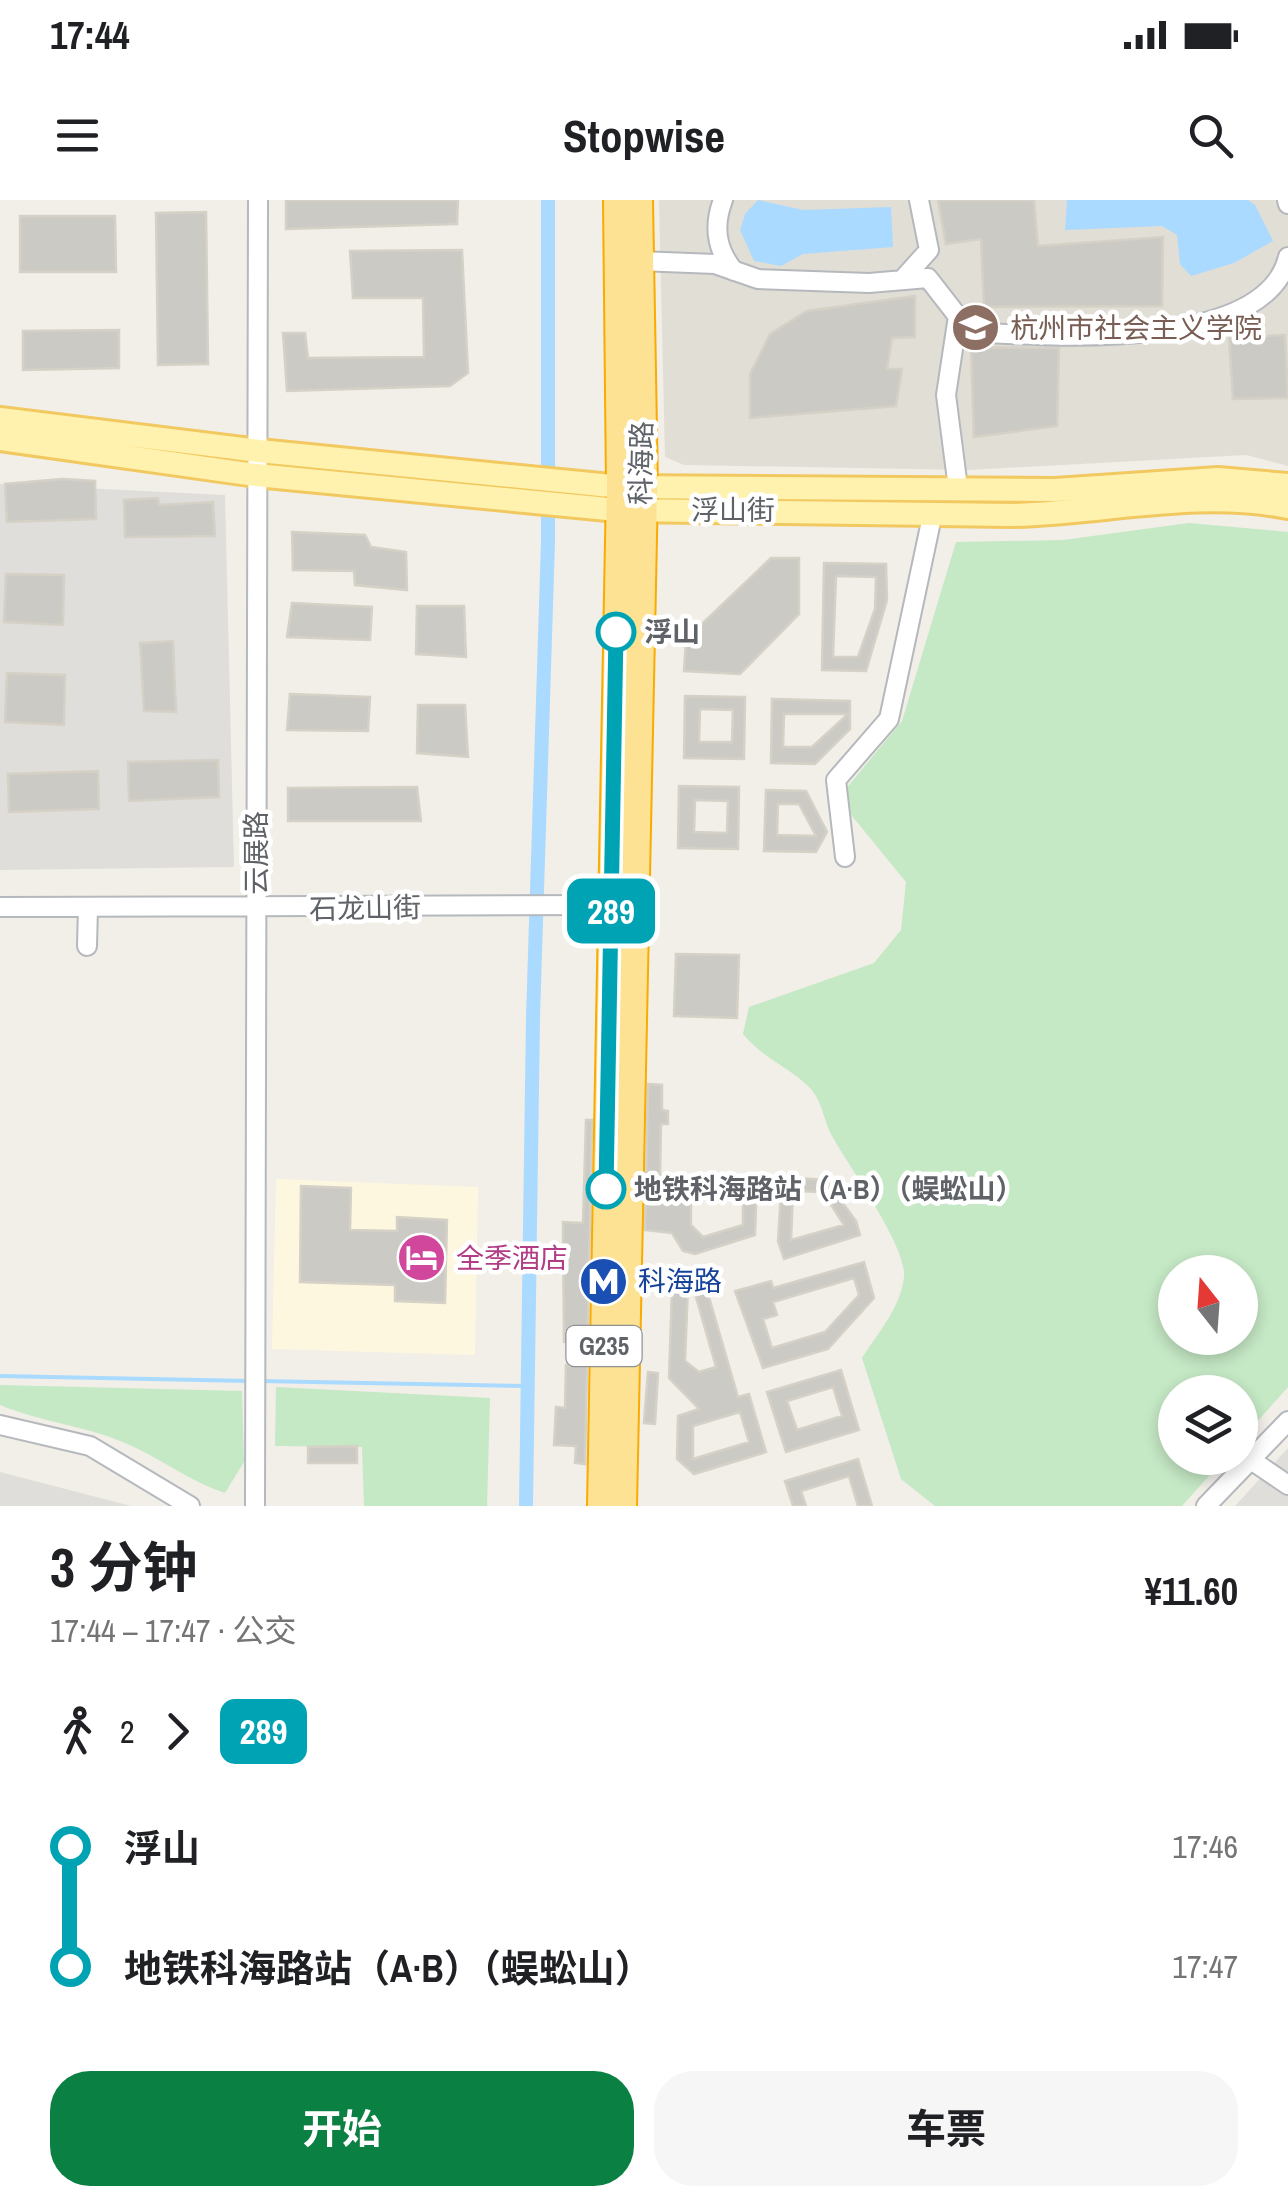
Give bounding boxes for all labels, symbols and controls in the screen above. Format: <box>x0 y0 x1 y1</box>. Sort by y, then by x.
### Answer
text: 17:44 <box>50 10 130 61</box>
text: Stopwise <box>563 105 725 166</box>
icon: menu <box>50 108 105 163</box>
icon: search <box>1183 108 1238 163</box>
school or university icon: 杭州市社会主义学院 <box>949 302 1001 354</box>
place label: 杭州市社会主义学院 <box>1010 309 1262 347</box>
street label: 科海路 <box>621 421 661 505</box>
street label: 浮山街 <box>691 491 775 529</box>
marker: 浮山 <box>597 613 635 651</box>
place label: 浮山 <box>644 613 700 651</box>
street label: 云展路 <box>237 811 275 895</box>
line badge: 289 <box>554 878 668 944</box>
street label: 石龙山街 <box>309 888 421 928</box>
text: 289 <box>587 888 635 935</box>
marker: 地铁科海路站（A·B）（蜈蚣山） <box>587 1170 625 1208</box>
place label: 地铁科海路站（A·B）（蜈蚣山） <box>634 1170 1024 1208</box>
hotel icon: 全季酒店 <box>395 1232 447 1284</box>
place label: 全季酒店 <box>456 1239 568 1277</box>
metro station icon: 科海路 <box>577 1255 629 1307</box>
north arrow <box>1158 1255 1258 1355</box>
map controls <box>1158 1255 1258 1475</box>
place label: 科海路 <box>638 1262 722 1300</box>
road number: G235 <box>566 1326 642 1366</box>
button: layers <box>1158 1375 1258 1475</box>
text: 3 分钟 <box>50 1530 198 1604</box>
text: ¥11.60 <box>1144 1566 1238 1617</box>
text: 17:44 – 17:47 · 公交 <box>50 1609 296 1652</box>
icon: walk <box>50 1704 105 1759</box>
icon: forward <box>150 1704 205 1759</box>
text: 289 <box>240 1708 287 1755</box>
text: 2 <box>120 1710 135 1753</box>
text: 浮山 <box>124 1823 200 1874</box>
text: 17:46 <box>1172 1825 1238 1868</box>
text: 地铁科海路站（A·B）（蜈蚣山） <box>124 1943 653 1994</box>
text: 17:47 <box>1172 1945 1238 1988</box>
button: 开始 <box>50 2071 634 2186</box>
button: 车票 <box>654 2071 1238 2186</box>

